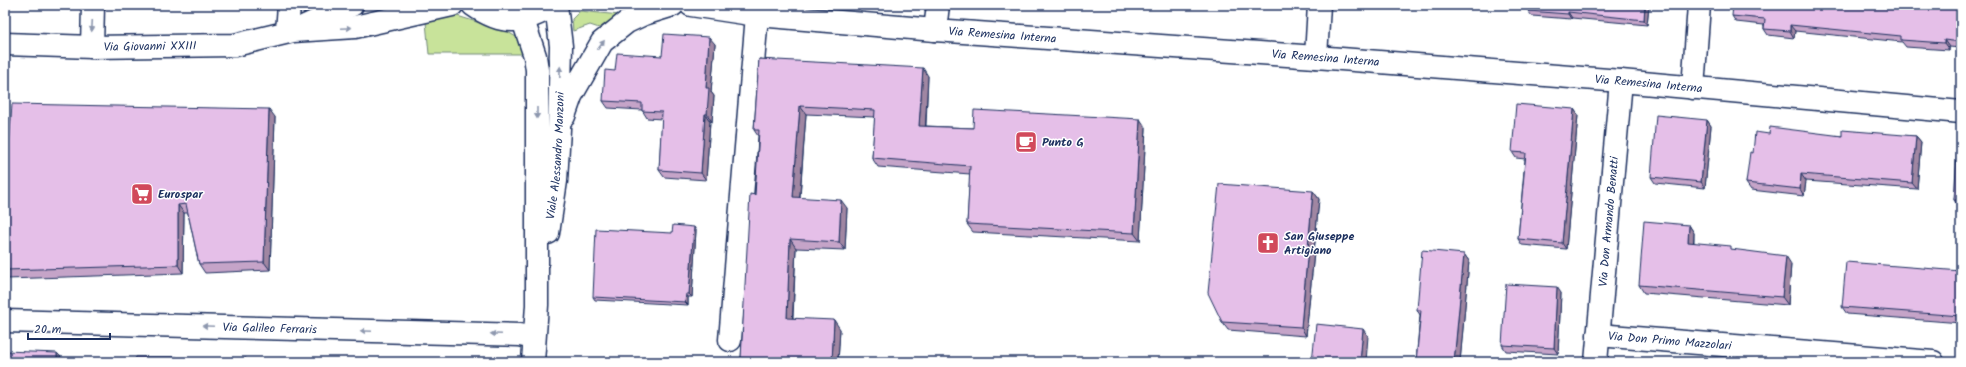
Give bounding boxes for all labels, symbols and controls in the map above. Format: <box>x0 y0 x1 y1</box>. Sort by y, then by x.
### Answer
one-way arrow <box>89 20 96 32</box>
street label: Via Remesina Interna <box>948 22 1057 49</box>
one-way arrow <box>340 25 353 31</box>
street label: Via Giovanni XXIII <box>103 37 197 57</box>
one-way arrow <box>597 39 605 50</box>
street label: Via Remesina Interna <box>1271 45 1381 72</box>
one-way arrow <box>557 66 564 78</box>
street label: Via Remesina Interna <box>1594 70 1704 98</box>
street label: Viale Alessandro Manzoni <box>541 90 570 221</box>
one-way arrow <box>534 107 540 120</box>
cafe icon: Punto G <box>1013 129 1039 155</box>
place label: Punto G <box>1042 133 1084 152</box>
street label: Via Don Armando Benatti <box>1594 155 1624 287</box>
supermarket icon: Eurospar <box>129 181 155 207</box>
place label: Eurospar <box>158 185 203 204</box>
place label: San Giuseppe Artigiano <box>1284 227 1355 260</box>
church icon: San Giuseppe Artigiano <box>1255 230 1281 256</box>
scale bar <box>28 315 110 341</box>
street label: Via Galileo Ferraris <box>222 318 317 339</box>
text: 20 m <box>34 320 62 339</box>
one-way arrow <box>202 323 214 330</box>
street label: Via Don Primo Mazzolari <box>1607 327 1733 356</box>
one-way arrow <box>359 328 372 334</box>
one-way arrow <box>489 331 502 337</box>

